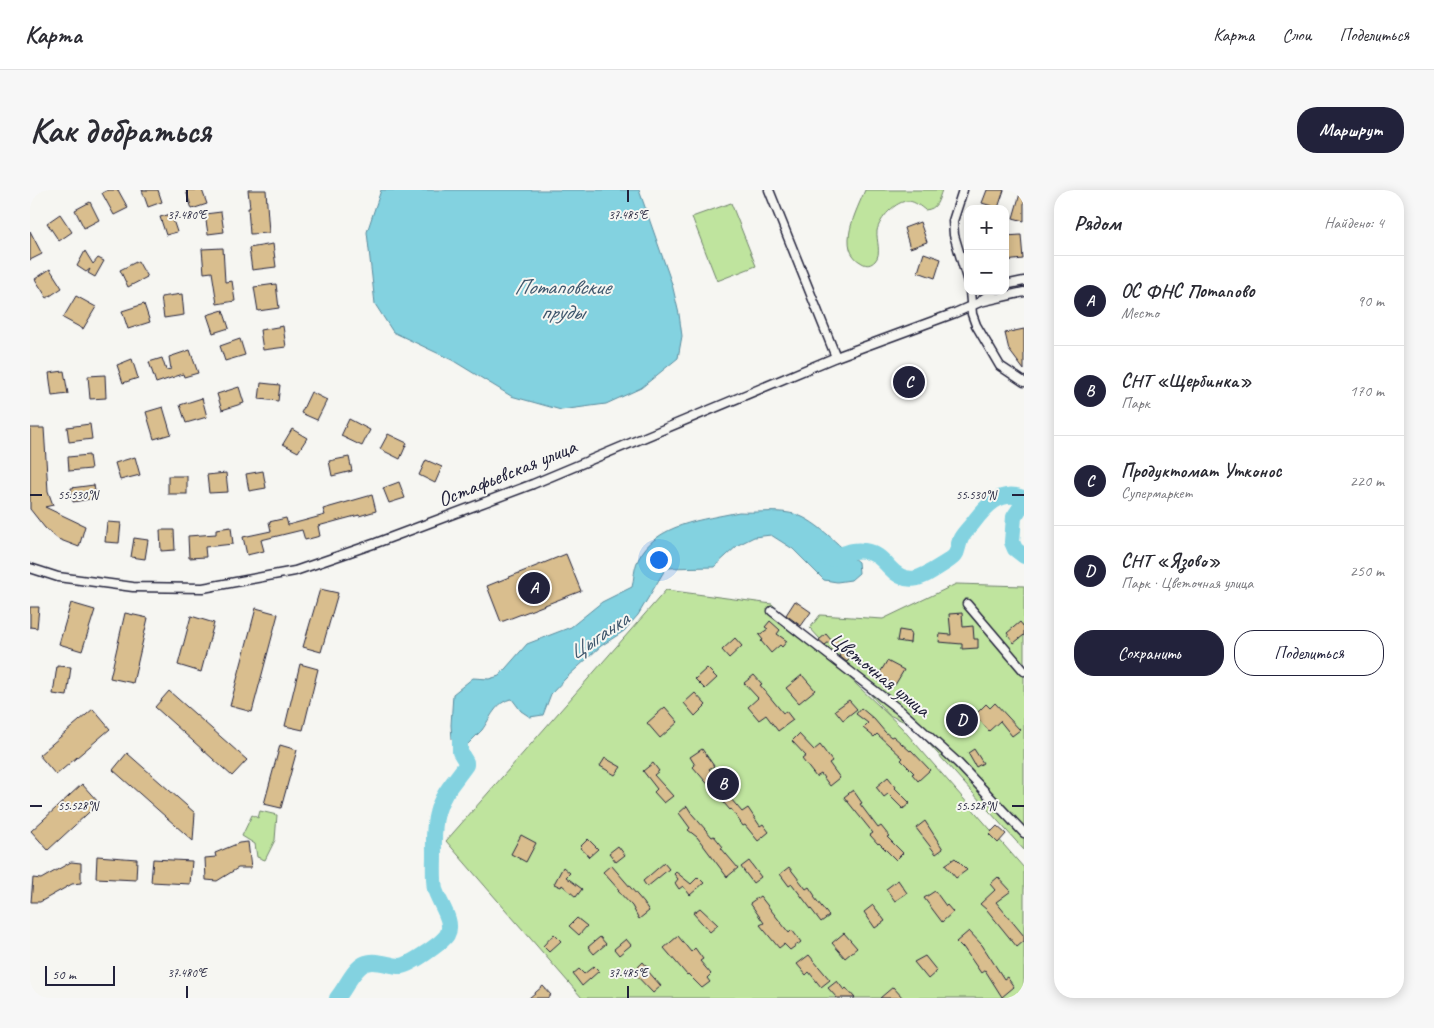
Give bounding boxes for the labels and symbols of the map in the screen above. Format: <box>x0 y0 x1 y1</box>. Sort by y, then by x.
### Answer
text: 37.480°E <box>167 207 208 223</box>
text: 37.485°E <box>608 207 649 223</box>
water label: Потаповские пруды <box>514 273 614 326</box>
pin: C <box>893 363 925 401</box>
street label: Остафьевская улица <box>434 433 582 513</box>
text: 55.530°N <box>58 487 100 503</box>
text: 55.530°N <box>956 487 998 503</box>
your location <box>646 547 672 573</box>
pin: A <box>518 569 550 607</box>
water label: Цыганка <box>563 604 636 666</box>
street label: Цветочная улица <box>824 625 937 724</box>
pin: D <box>946 701 978 739</box>
pin: B <box>707 765 739 803</box>
text: 55.528°N <box>58 798 100 814</box>
text: 55.528°N <box>956 798 998 814</box>
scale bar <box>45 963 115 986</box>
text: 37.480°E <box>167 965 208 981</box>
text: 37.485°E <box>608 965 649 981</box>

